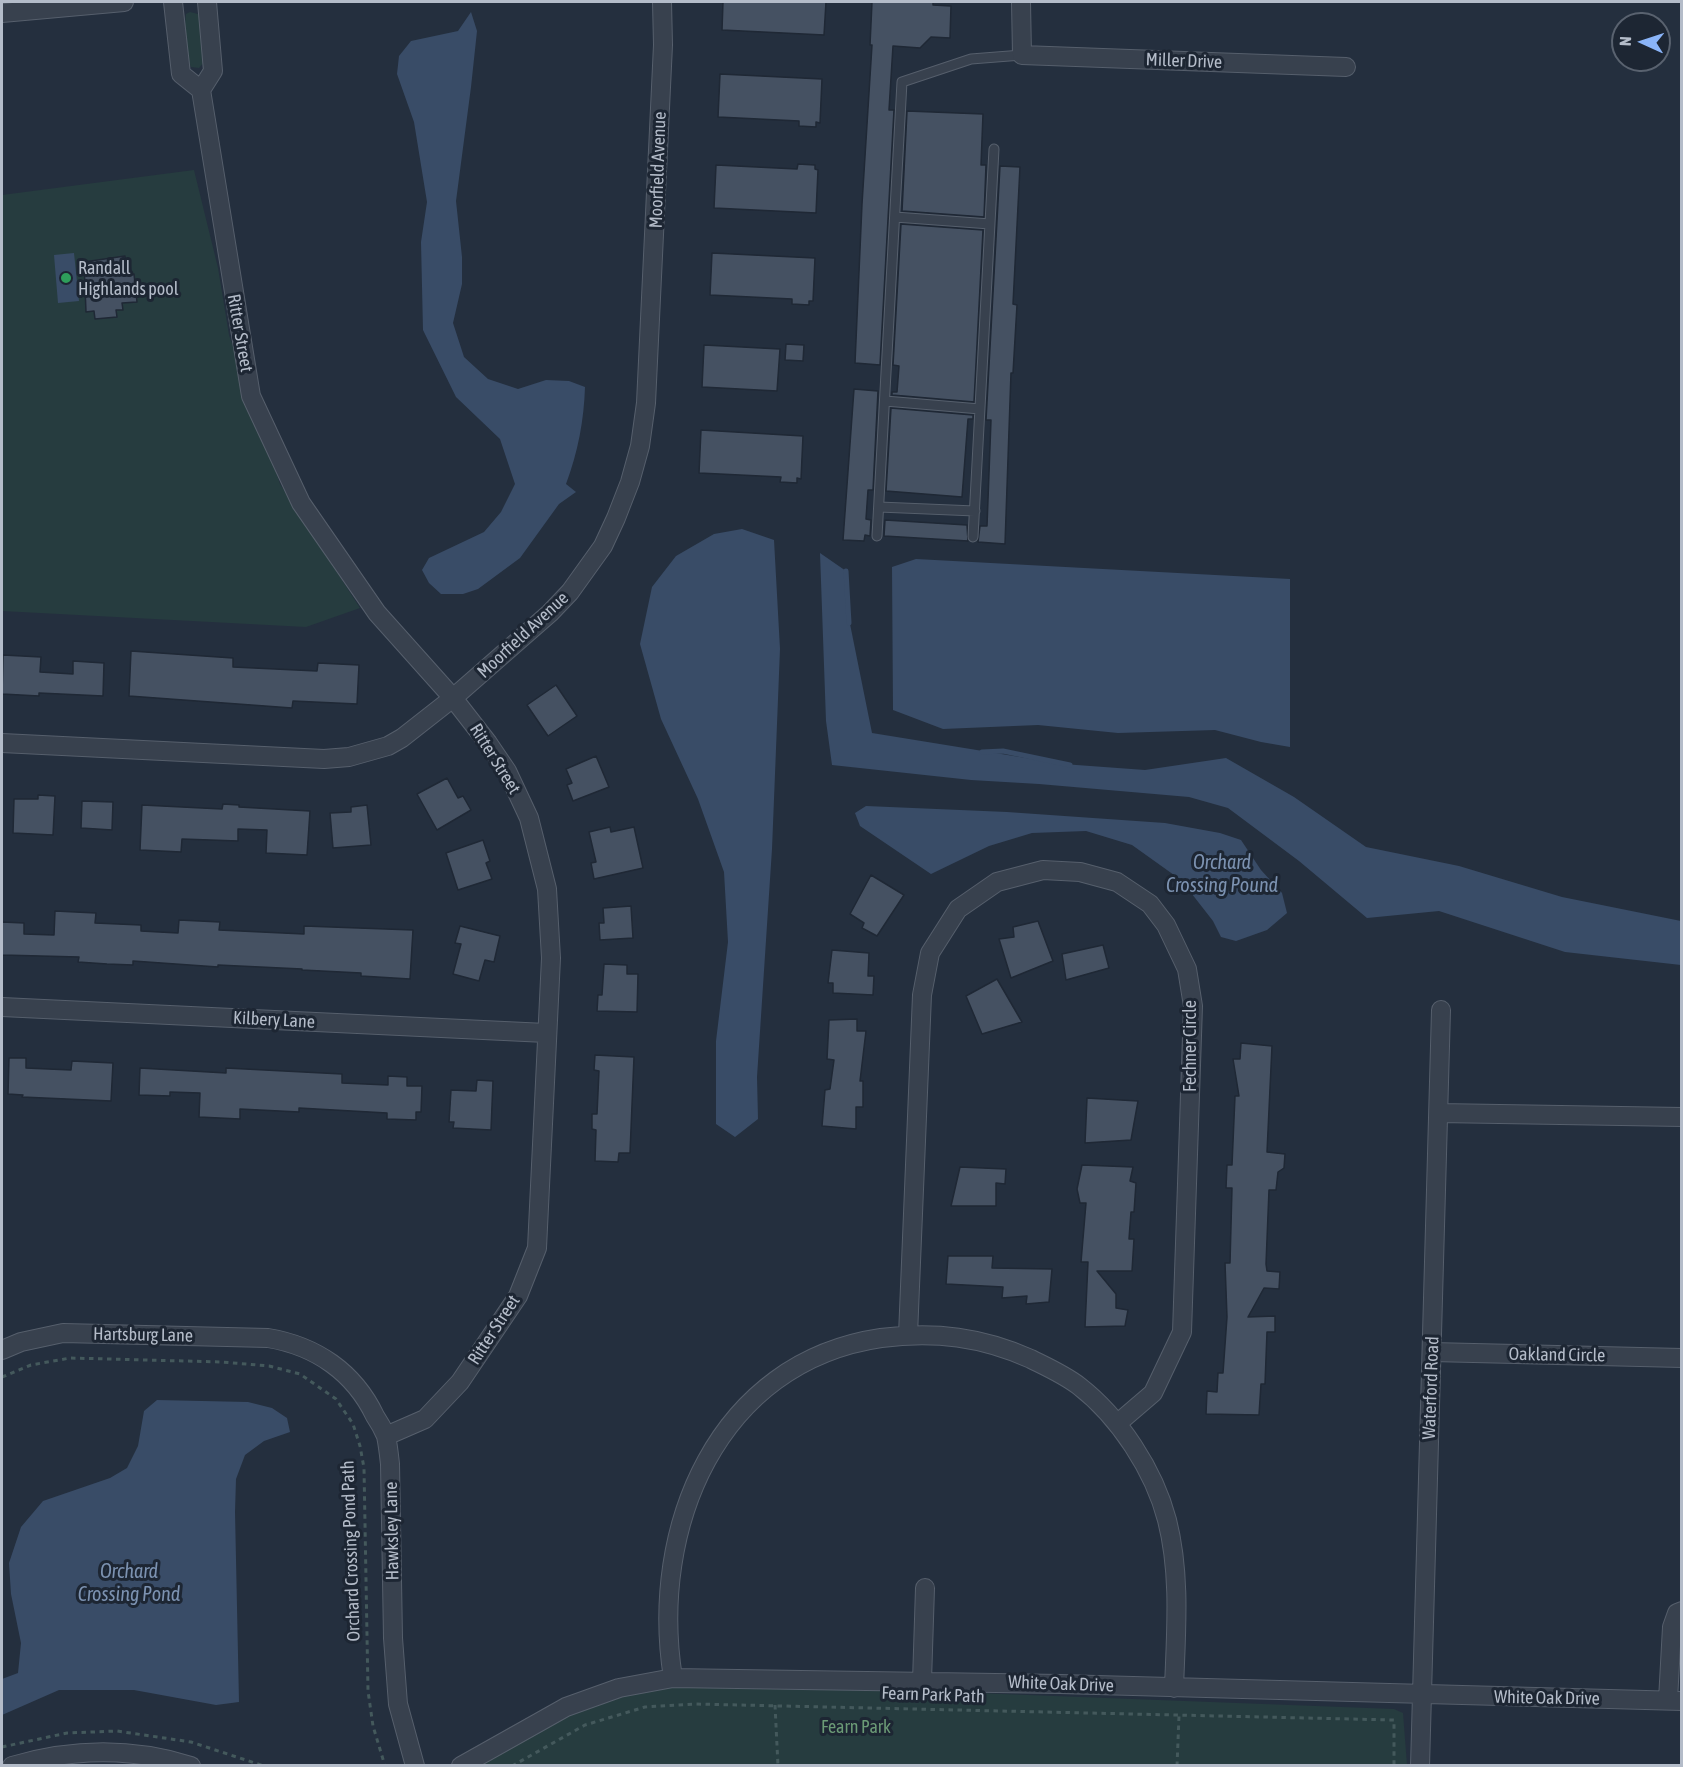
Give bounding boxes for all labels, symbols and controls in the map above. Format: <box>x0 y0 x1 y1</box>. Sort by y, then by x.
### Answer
north arrow <box>1611 12 1671 72</box>
text: N <box>1616 36 1634 46</box>
street label: Miller Drive <box>1145 49 1223 73</box>
street label: Moorfield Avenue <box>645 111 671 229</box>
place label: Randall Highlands pool <box>78 257 179 300</box>
marker: Randall Highlands pool <box>59 271 73 285</box>
street label: Ritter Street <box>223 292 257 374</box>
street label: Moorfield Avenue <box>473 587 573 683</box>
street label: Ritter Street <box>465 720 525 798</box>
water label: Orchard Crossing Pound <box>1166 851 1278 898</box>
street label: Fechner Circle <box>1179 1000 1201 1092</box>
street label: Kilbery Lane <box>233 1007 315 1033</box>
street label: Ritter Street <box>463 1291 525 1369</box>
street label: Hartsburg Lane <box>93 1323 193 1347</box>
street label: Waterford Road <box>1418 1336 1444 1440</box>
street label: Oakland Circle <box>1508 1343 1606 1367</box>
street label: Orchard Crossing Pond Path <box>337 1460 365 1642</box>
street label: Hawksley Lane <box>380 1482 404 1580</box>
water label: Orchard Crossing Pond <box>78 1560 180 1607</box>
street label: White Oak Drive <box>1008 1671 1114 1697</box>
street label: Fearn Park Path <box>881 1682 985 1708</box>
street label: White Oak Drive <box>1494 1686 1600 1710</box>
park label: Fearn Park <box>821 1716 891 1738</box>

